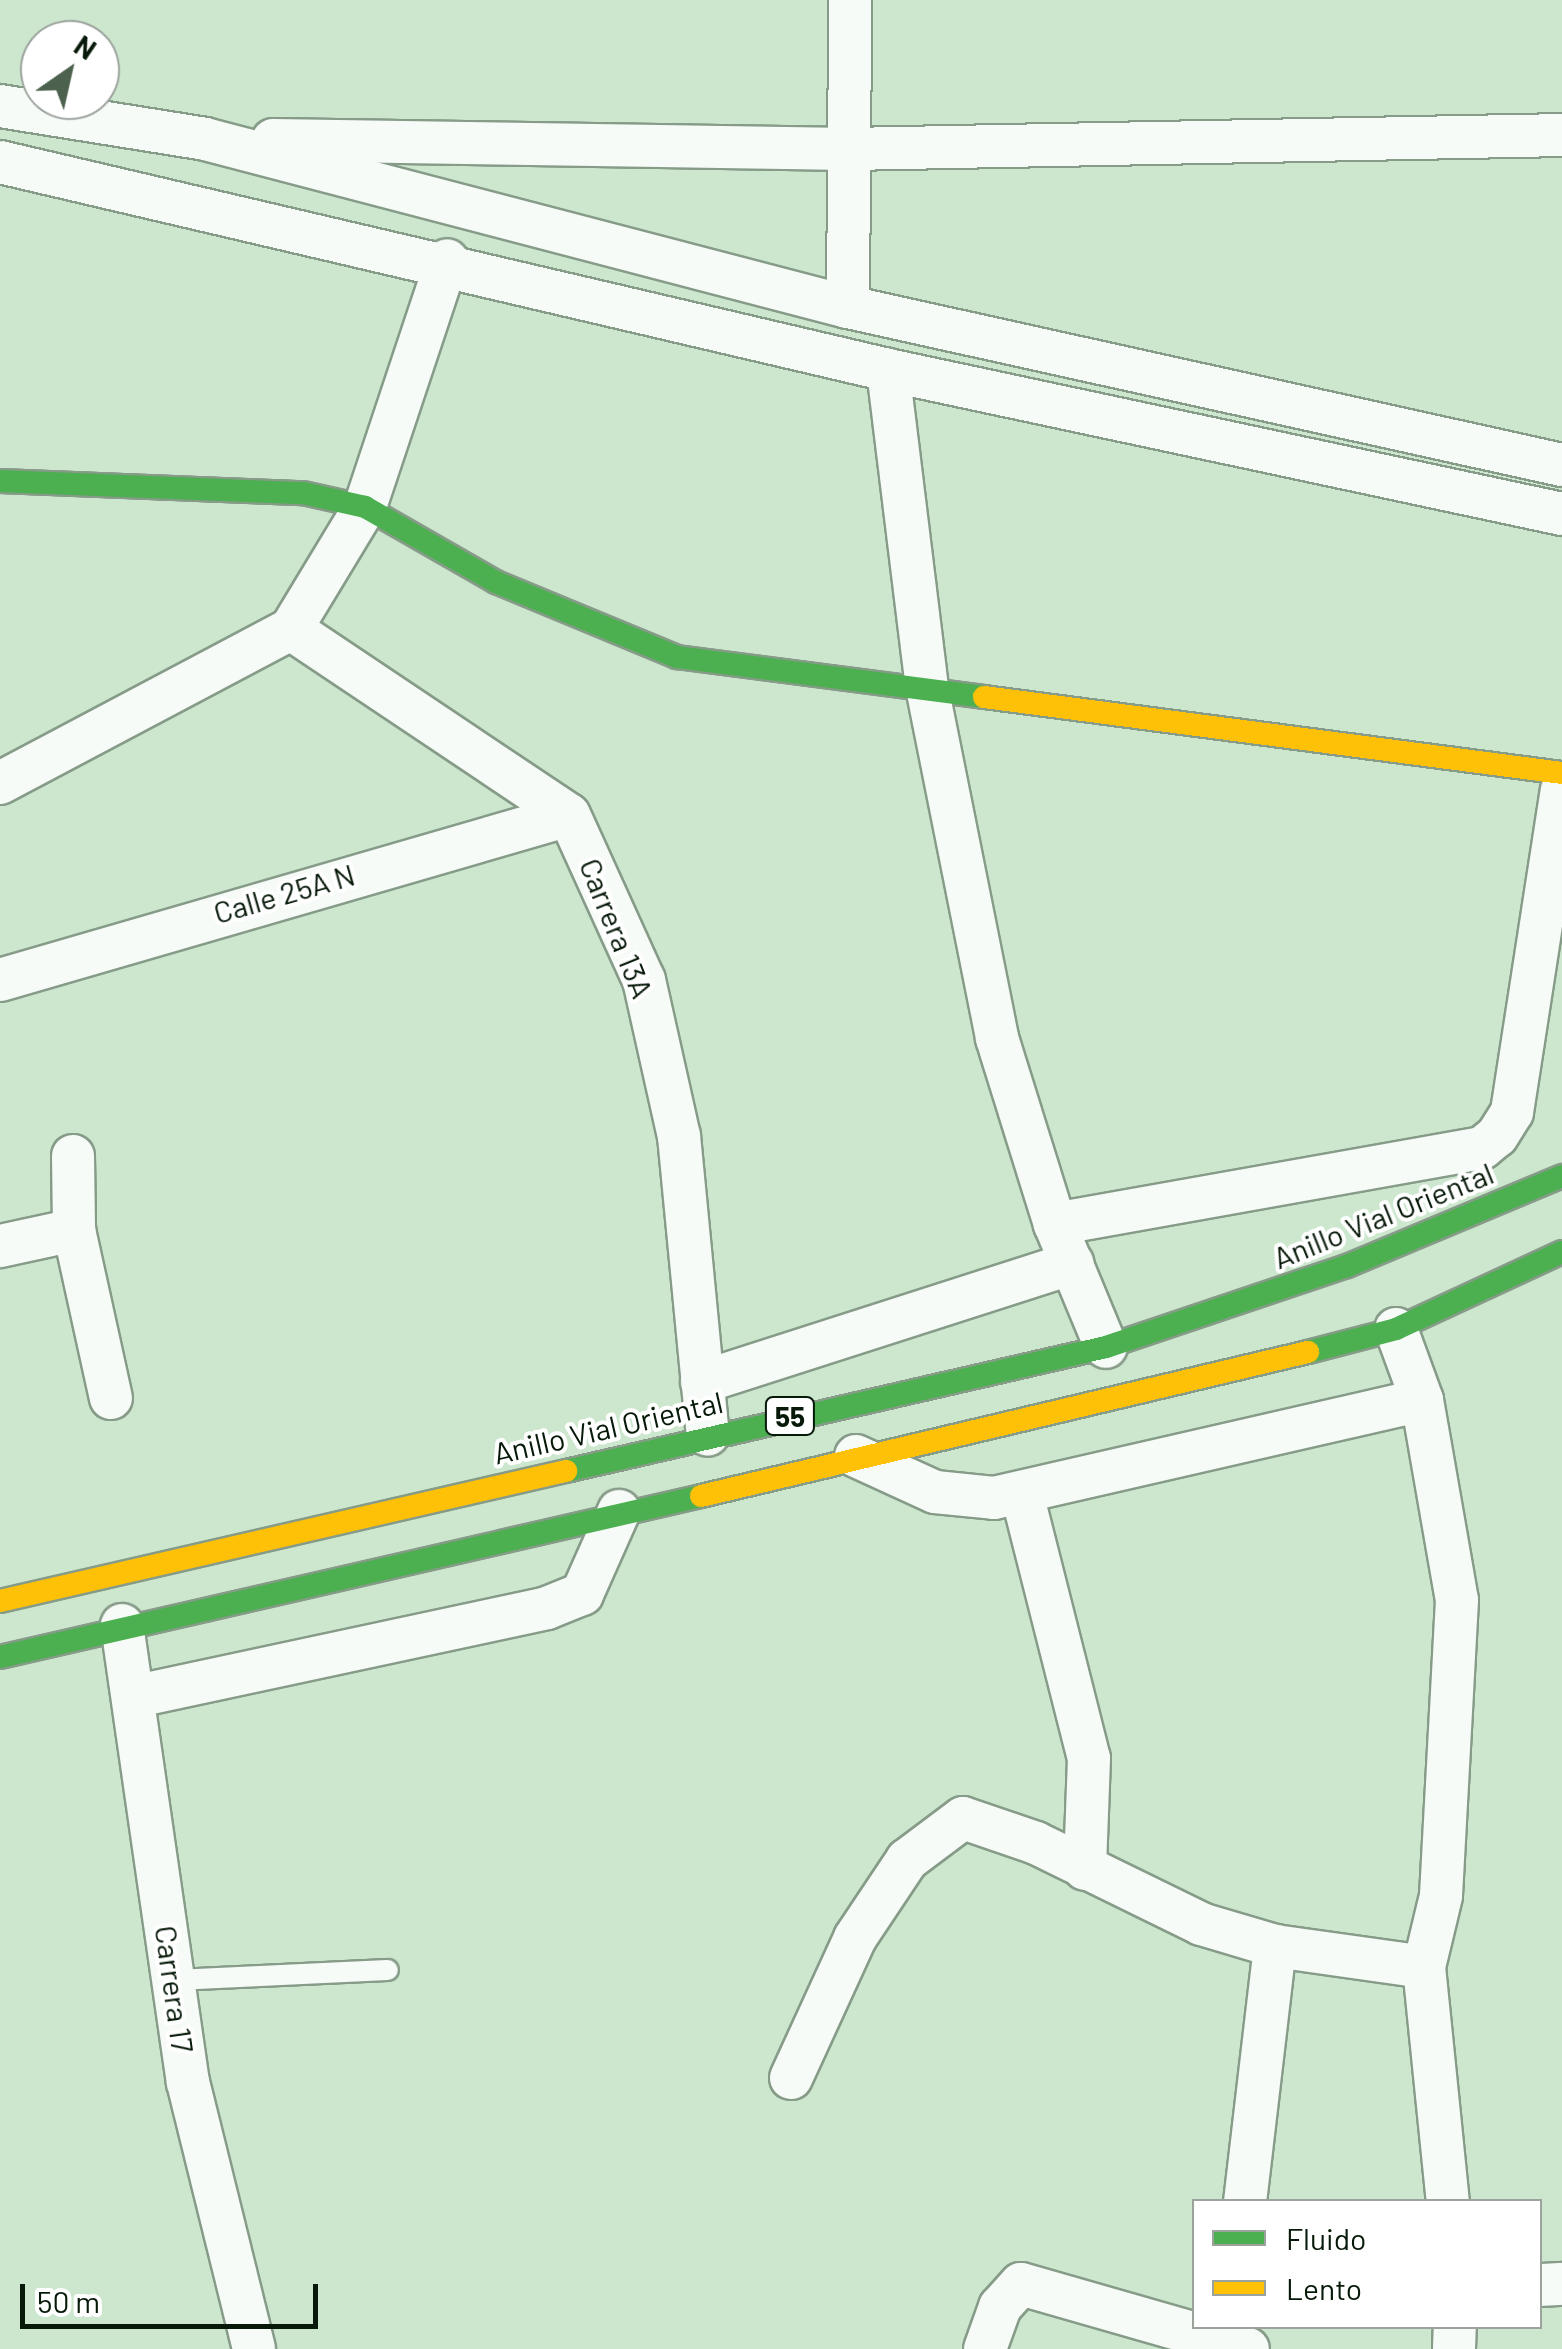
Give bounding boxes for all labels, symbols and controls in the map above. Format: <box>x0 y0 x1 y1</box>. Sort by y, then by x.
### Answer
north arrow <box>20 20 120 120</box>
text: N <box>68 27 103 66</box>
street label: Carrera 13A <box>573 853 661 1003</box>
street label: Calle 25A N <box>209 856 359 930</box>
street label: Anillo Vial Oriental <box>1268 1154 1498 1276</box>
street label: Anillo Vial Oriental <box>490 1383 726 1471</box>
road number: 55 <box>762 1393 818 1439</box>
street label: Carrera 17 <box>148 1923 202 2055</box>
legend <box>1192 2199 1542 2329</box>
text: Fluido <box>1286 2220 1366 2256</box>
scale bar <box>25 2264 322 2326</box>
text: Lento <box>1286 2270 1362 2306</box>
text: 50 m <box>37 2283 100 2319</box>

